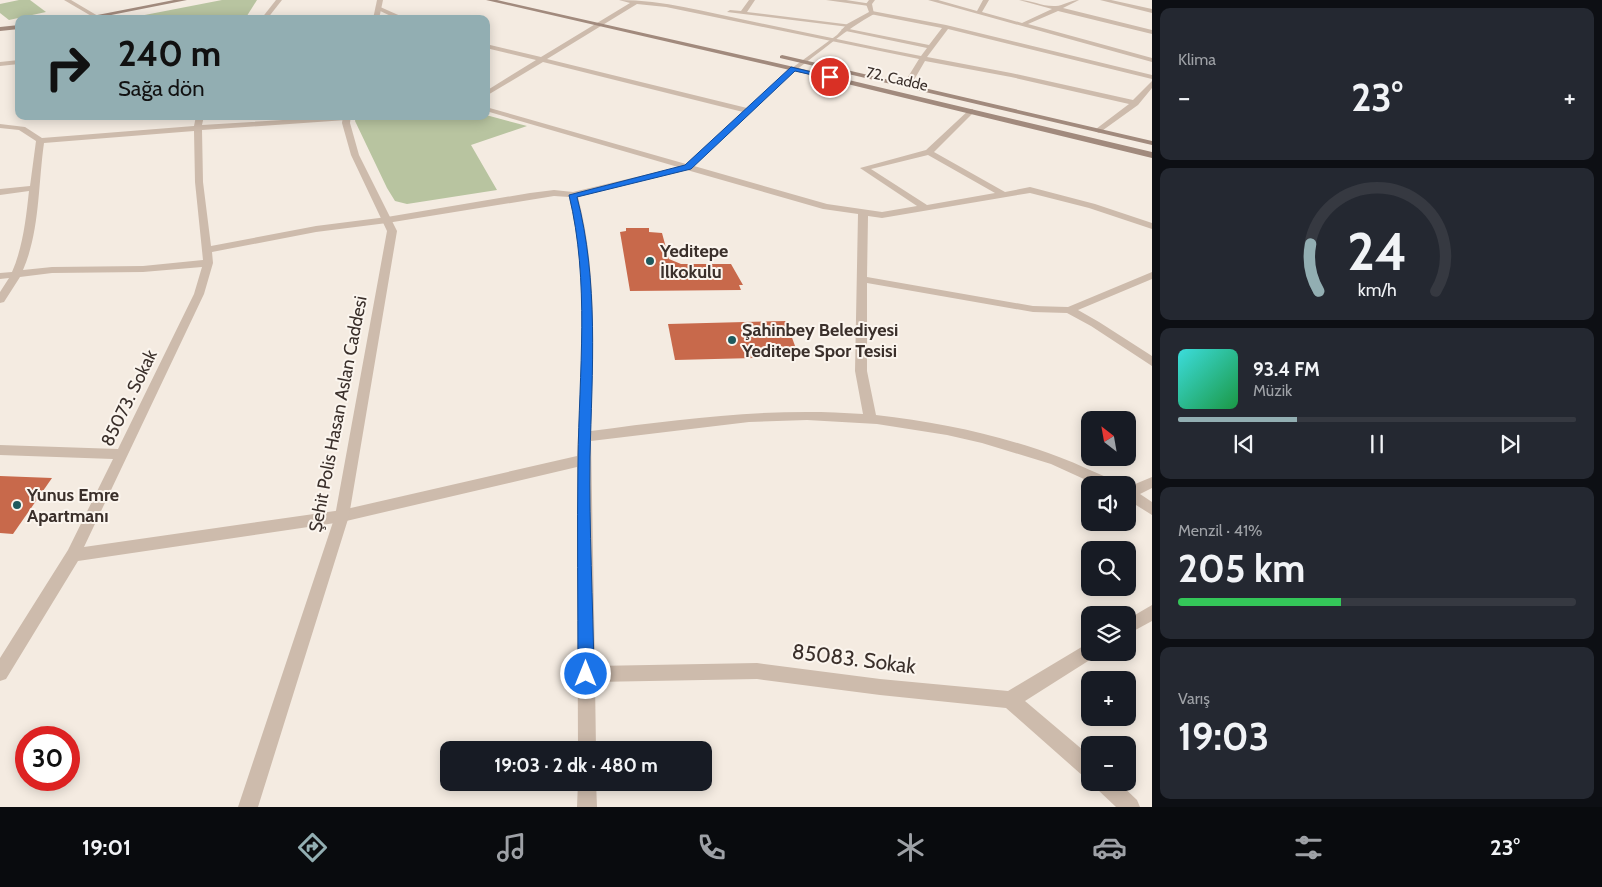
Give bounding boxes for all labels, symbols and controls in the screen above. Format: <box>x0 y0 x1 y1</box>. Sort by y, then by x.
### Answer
text: 240 m <box>118 32 221 75</box>
icon: right <box>35 35 100 100</box>
text: Klima <box>1178 50 1216 69</box>
pin <box>809 56 851 98</box>
icon: arrive <box>816 63 844 91</box>
street label: 72. Cadde <box>864 63 930 95</box>
text: 23° <box>1351 74 1403 121</box>
text: Sağa dön <box>118 75 204 102</box>
text: − <box>1178 80 1190 114</box>
text: + <box>1564 80 1576 114</box>
text: 24 <box>1347 220 1407 283</box>
place label: Yeditepe İlkokulu <box>659 240 728 283</box>
marker: Yeditepe İlkokulu <box>644 255 656 267</box>
text: km/h <box>1357 279 1397 300</box>
street label: Şehit Polis Hasan Aslan Caddesi <box>304 294 372 534</box>
place label: Şahinbey Belediyesi Yeditepe Spor Tesisi <box>741 319 898 362</box>
marker: Şahinbey Belediyesi Yeditepe Spor Tesisi <box>726 334 738 346</box>
street label: 85073. Sokak <box>96 345 162 450</box>
text: 93.4 FM <box>1253 358 1320 381</box>
text: Müzik <box>1253 381 1292 400</box>
north arrow <box>1081 411 1136 466</box>
map controls <box>1081 411 1136 791</box>
icon: previous <box>1230 430 1258 458</box>
icon: pause <box>1363 430 1391 458</box>
icon: next <box>1496 430 1524 458</box>
button: sound <box>1081 476 1136 531</box>
place label: Yunus Emre Apartmanı <box>26 484 119 527</box>
marker: Yunus Emre Apartmanı <box>11 499 23 511</box>
text: Menzil · 41% <box>1178 521 1263 540</box>
button: search <box>1081 541 1136 596</box>
text: 205 km <box>1178 545 1305 592</box>
button: layers <box>1081 606 1136 661</box>
street label: 85083. Sokak <box>791 639 918 679</box>
position arrow <box>559 647 611 699</box>
button: + <box>1081 671 1136 726</box>
text: Varış <box>1178 689 1210 708</box>
text: 19:03 <box>1178 713 1269 760</box>
speed limit sign: 30 <box>15 726 80 791</box>
button: − <box>1081 736 1136 791</box>
text: 19:03 · 2 dk · 480 m <box>494 754 658 777</box>
icon: directions <box>295 830 330 865</box>
icon: music <box>494 830 529 865</box>
icon: phone <box>694 830 729 865</box>
icon: climate <box>893 830 928 865</box>
icon: car <box>1092 830 1127 865</box>
icon: filters <box>1291 830 1326 865</box>
text: 19:01 <box>82 834 131 861</box>
text: 23° <box>1490 834 1520 861</box>

